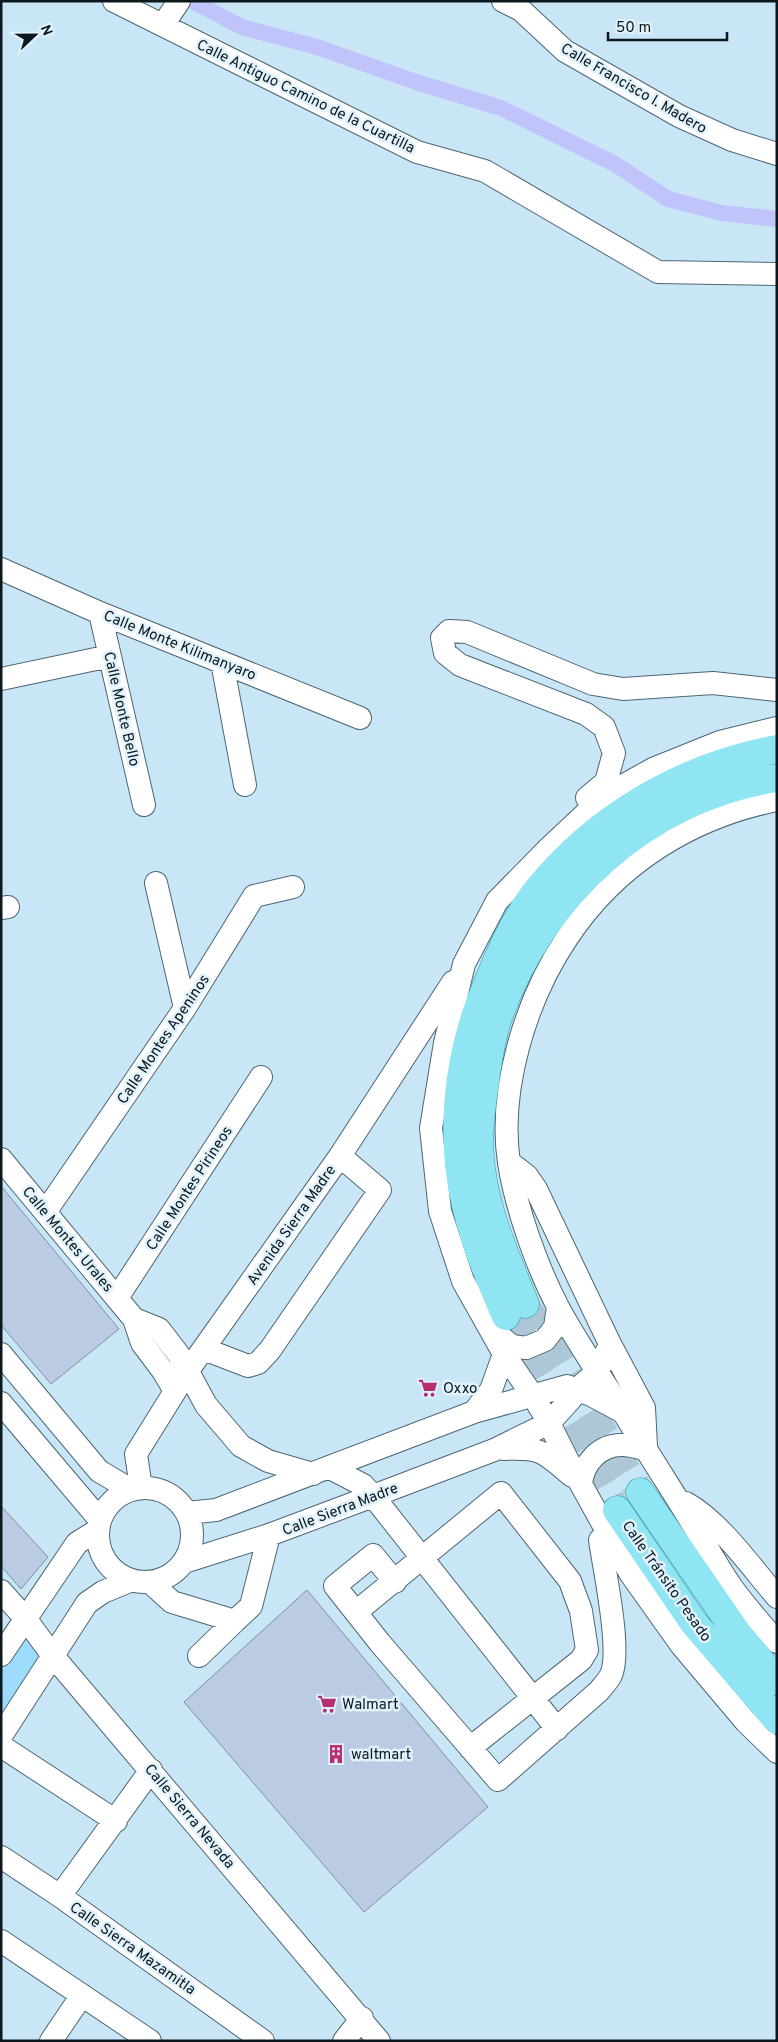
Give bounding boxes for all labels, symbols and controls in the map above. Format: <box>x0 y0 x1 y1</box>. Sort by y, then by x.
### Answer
north arrow <box>10 10 60 60</box>
scale bar <box>608 10 727 42</box>
text: 50 m <box>616 19 651 38</box>
text: N <box>36 23 55 39</box>
street label: Calle Antiguo Camino de la Cuartilla <box>193 36 418 159</box>
street label: Calle Francisco I. Madero <box>557 40 710 139</box>
street label: Calle Monte Kilimanyaro <box>100 607 259 686</box>
street label: Calle Monte Bello <box>98 650 143 768</box>
street label: Calle Montes Apeninos <box>114 971 215 1108</box>
street label: Calle Montes Pirineos <box>143 1123 238 1255</box>
street label: Avenida Sierra Madre <box>243 1162 341 1290</box>
street label: Calle Montes Urales <box>17 1183 117 1297</box>
supermarket icon: Oxxo <box>417 1377 439 1399</box>
place label: Oxxo <box>443 1380 477 1399</box>
street label: Calle Sierra Madre <box>280 1480 401 1541</box>
street label: Calle Tránsito Pesado <box>617 1518 715 1646</box>
supermarket icon: Walmart <box>316 1693 338 1715</box>
place label: Walmart <box>342 1696 399 1715</box>
building icon: waltmart <box>325 1743 347 1765</box>
place label: waltmart <box>351 1746 411 1765</box>
street label: Calle Sierra Nevada <box>139 1761 238 1873</box>
street label: Calle Sierra Mazamitla <box>65 1899 199 2000</box>

